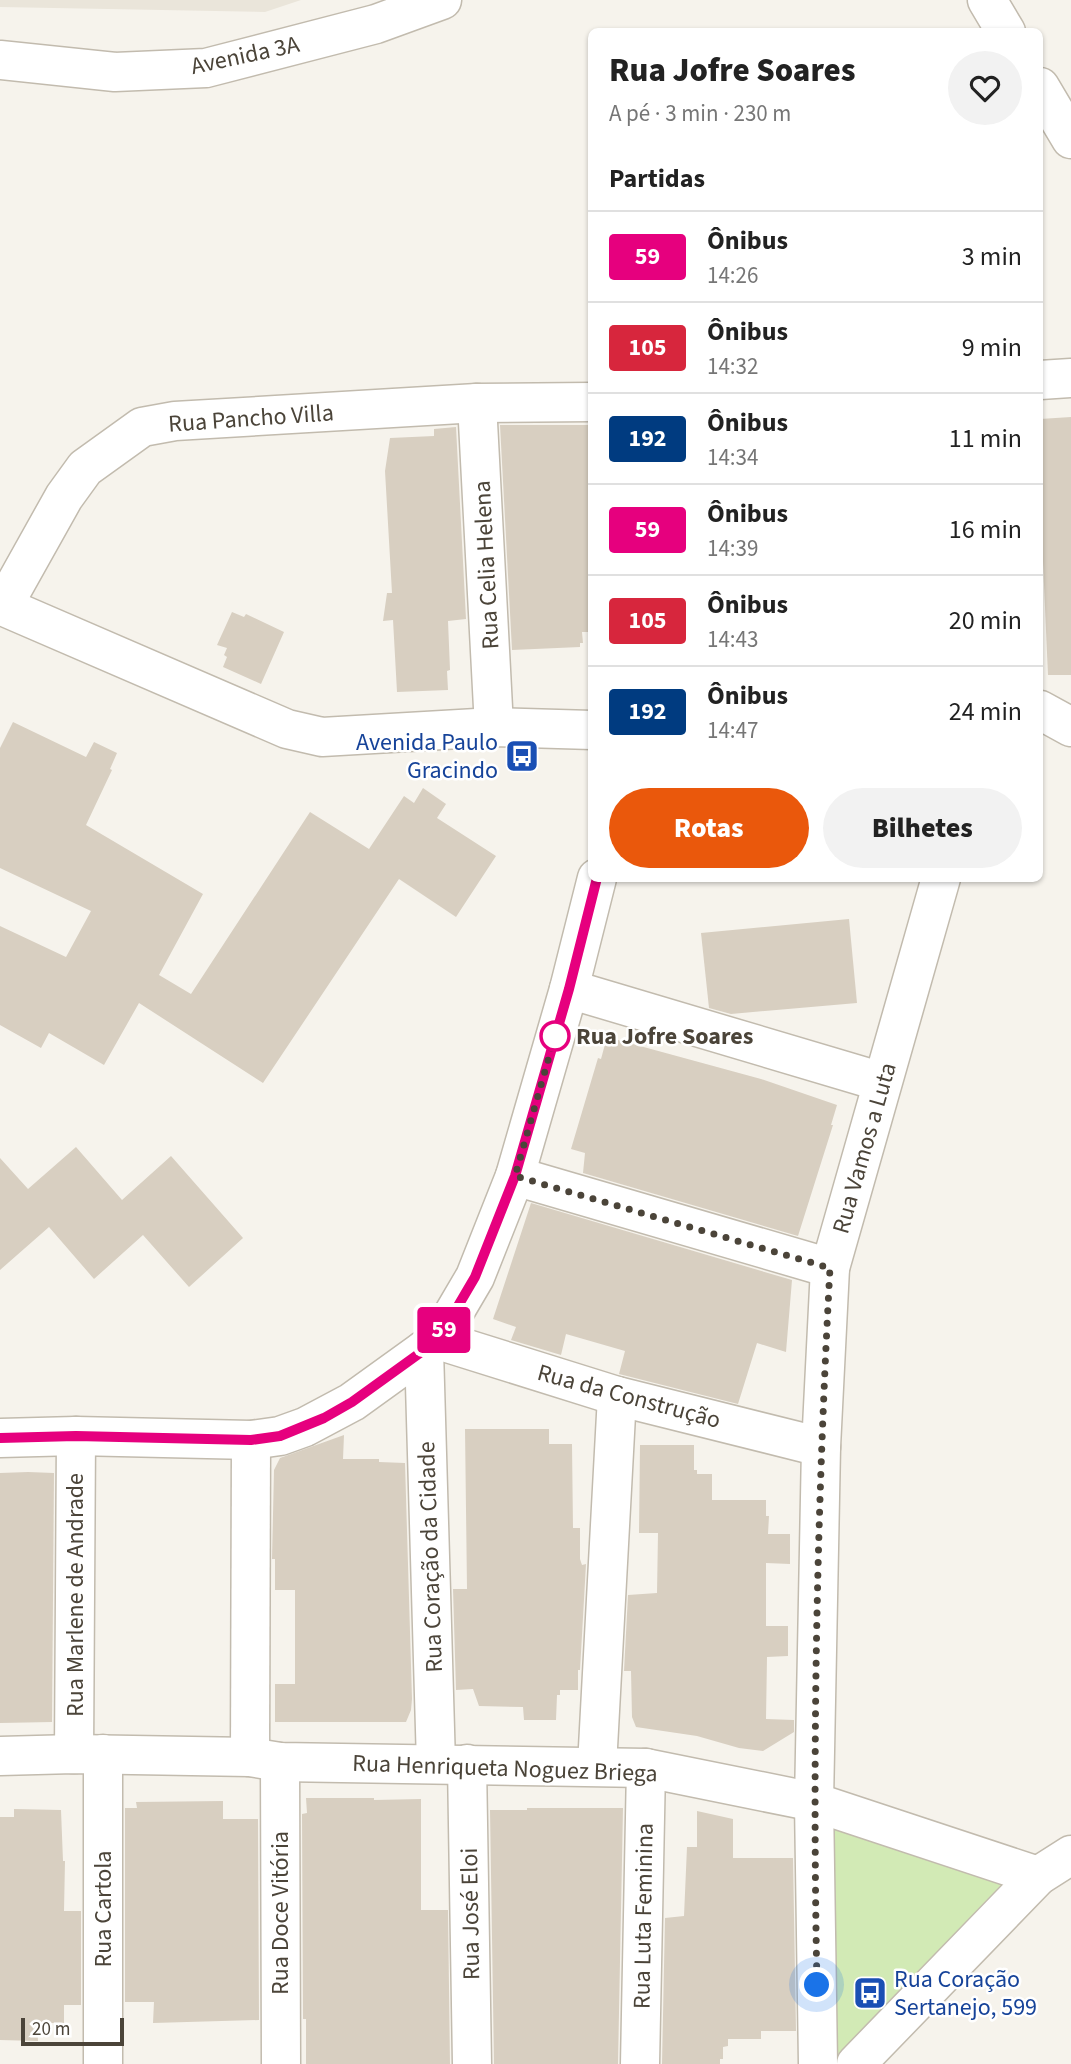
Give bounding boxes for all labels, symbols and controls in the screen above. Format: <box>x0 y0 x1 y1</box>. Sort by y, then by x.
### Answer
street label: Avenida 3A <box>188 27 303 84</box>
text: Rua Jofre Soares <box>609 47 856 94</box>
button: heart <box>948 51 1022 125</box>
text: A pé · 3 min · 230 m <box>609 97 791 130</box>
text: Partidas <box>609 160 705 197</box>
text: Ônibus <box>707 222 788 259</box>
text: 3 min <box>962 238 1022 275</box>
text: 59 <box>635 239 660 274</box>
text: 14:26 <box>707 259 758 292</box>
text: Ônibus <box>707 313 788 350</box>
text: 9 min <box>962 329 1022 366</box>
text: 105 <box>628 330 667 365</box>
text: 14:32 <box>707 350 758 383</box>
street label: Rua Pancho Villa <box>167 395 335 442</box>
text: Ônibus <box>707 404 788 441</box>
text: 11 min <box>949 420 1022 457</box>
text: 192 <box>628 421 667 456</box>
text: 14:34 <box>707 441 758 474</box>
street label: Rua Celia Helena <box>465 480 508 650</box>
text: Ônibus <box>707 495 788 532</box>
text: 16 min <box>949 511 1022 548</box>
text: 59 <box>635 512 660 547</box>
text: 14:39 <box>707 532 758 565</box>
text: Ônibus <box>707 586 788 623</box>
text: 20 min <box>949 602 1022 639</box>
text: 105 <box>628 603 667 638</box>
text: 14:43 <box>707 623 758 656</box>
text: Ônibus <box>707 677 788 714</box>
text: 24 min <box>949 693 1022 730</box>
text: 192 <box>628 694 667 729</box>
text: 14:47 <box>707 714 758 747</box>
place label: Avenida Paulo Gracindo <box>356 725 498 788</box>
bus stop icon: Avenida Paulo Gracindo <box>503 737 541 775</box>
button: Rotas <box>609 788 809 868</box>
button: Bilhetes <box>823 788 1022 868</box>
place label: Rua Jofre Soares <box>576 1019 753 1054</box>
marker: Rua Jofre Soares <box>540 1021 570 1051</box>
street label: Rua Vamos a Luta <box>823 1059 906 1238</box>
line badge: 59 <box>412 1307 476 1353</box>
text: 59 <box>431 1312 457 1347</box>
street label: Rua da Construção <box>533 1355 724 1438</box>
street label: Rua Coração da Cidade <box>409 1441 452 1673</box>
street label: Rua Marlene de Andrade <box>58 1473 93 1717</box>
street label: Rua Henriqueta Noguez Briega <box>352 1746 658 1791</box>
street label: Rua Luta Feminina <box>624 1823 663 2009</box>
street label: Rua Doce Vitória <box>263 1831 298 1995</box>
street label: Rua José Eloi <box>452 1847 489 1981</box>
street label: Rua Cartola <box>86 1851 121 1967</box>
place label: Rua Coração Sertanejo, 599 <box>894 1962 1037 2025</box>
your location <box>799 1967 834 2002</box>
bus stop icon: Rua Coração Sertanejo, 599 <box>851 1974 889 2012</box>
scale bar <box>21 2015 124 2047</box>
text: 20 m <box>32 2016 70 2043</box>

